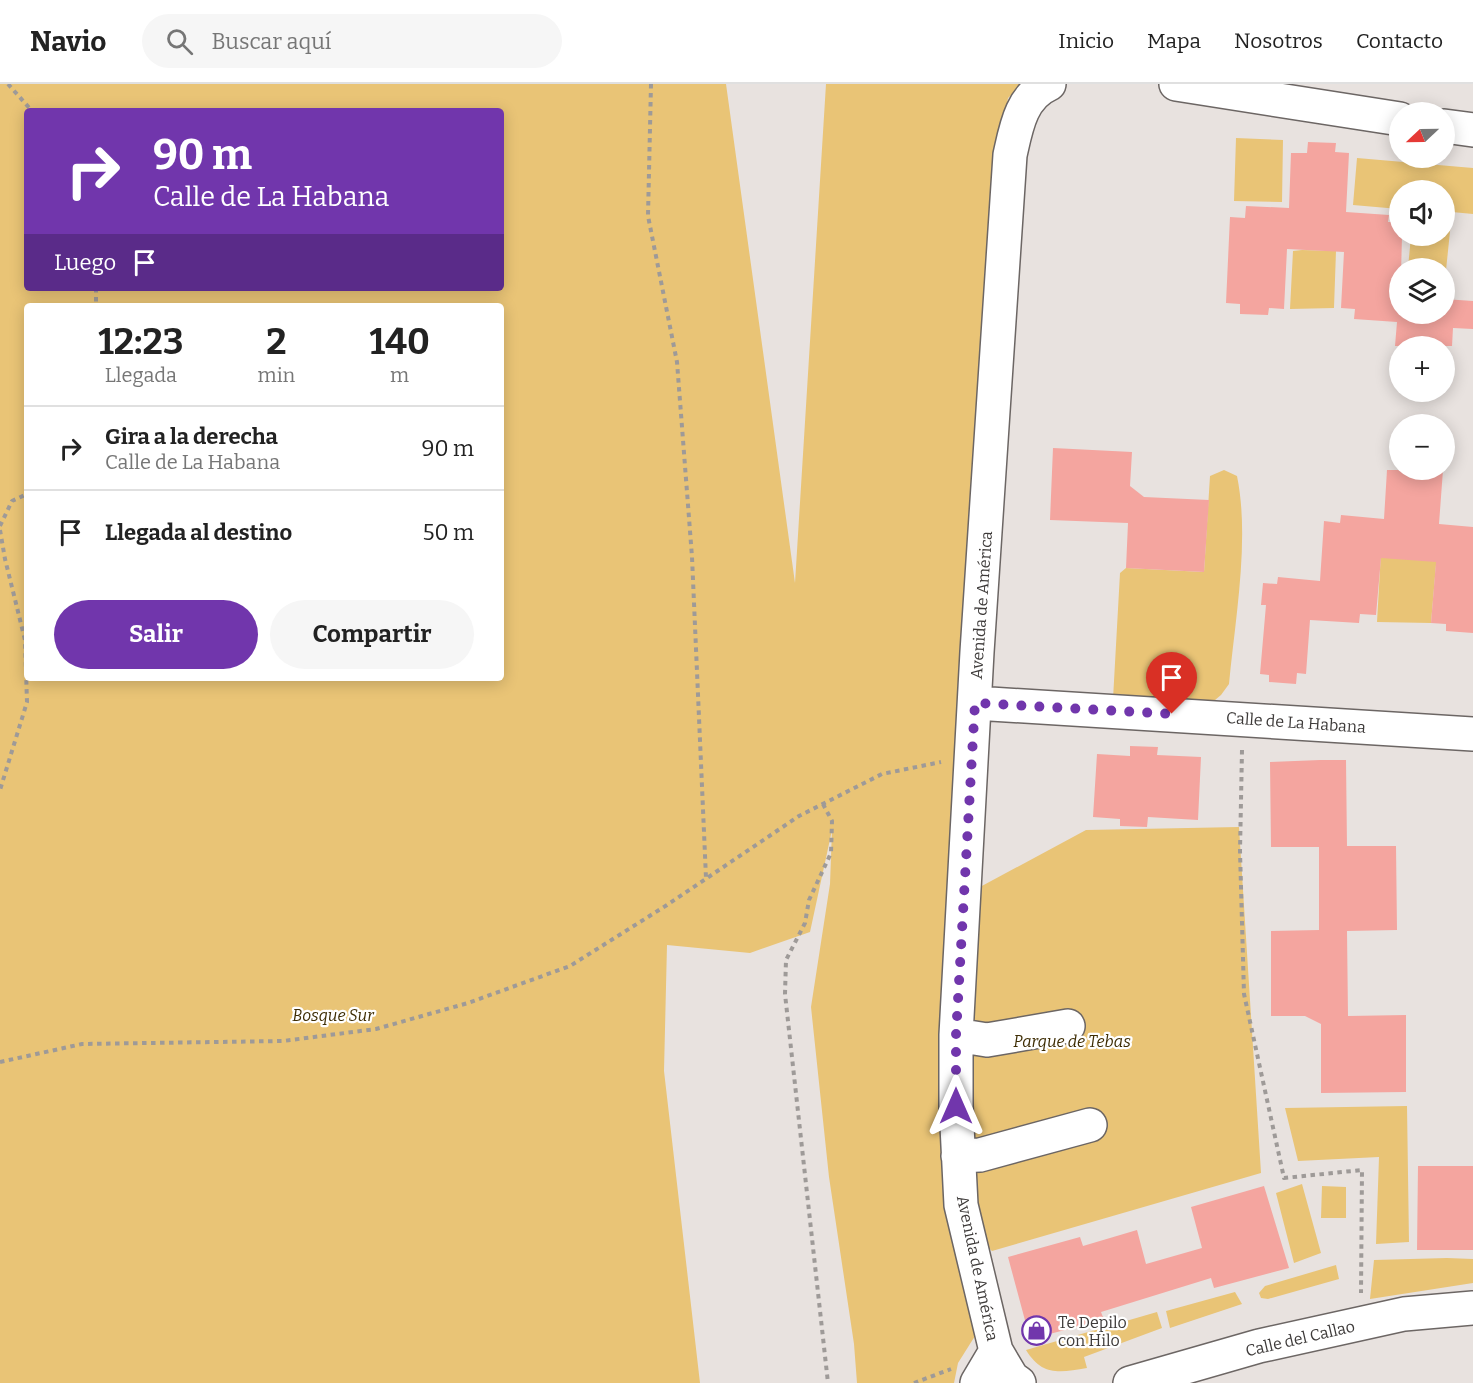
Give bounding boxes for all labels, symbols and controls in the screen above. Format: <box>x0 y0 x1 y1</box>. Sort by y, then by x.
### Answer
search box <box>142 14 562 68</box>
text: Navio <box>30 25 106 58</box>
icon: search <box>163 25 196 58</box>
text: Buscar aquí <box>211 28 331 55</box>
text: Inicio <box>1058 28 1114 54</box>
text: Mapa <box>1147 28 1201 54</box>
text: Nosotros <box>1234 28 1323 54</box>
text: Contacto <box>1356 28 1443 54</box>
north arrow <box>1389 102 1455 168</box>
map controls <box>1389 102 1455 480</box>
text: 90 m <box>153 130 252 180</box>
icon: right <box>54 132 132 210</box>
button: sound <box>1389 180 1455 246</box>
text: Calle de La Habana <box>153 181 389 213</box>
icon: arrive <box>128 246 161 279</box>
text: Luego <box>54 249 116 276</box>
button: layers <box>1389 258 1455 324</box>
text: 12:23 <box>98 320 183 364</box>
text: 2 <box>266 320 287 364</box>
text: 140 <box>369 320 430 364</box>
button: + <box>1389 336 1455 402</box>
text: Llegada <box>105 363 177 387</box>
text: min <box>258 363 295 387</box>
text: m <box>390 363 409 387</box>
button: − <box>1389 414 1455 480</box>
text: Gira a la derecha <box>105 423 278 450</box>
icon: right <box>54 432 87 465</box>
text: 90 m <box>422 435 474 462</box>
text: Calle de La Habana <box>105 450 280 474</box>
icon: arrive <box>54 516 87 549</box>
text: Llegada al destino <box>105 519 292 546</box>
text: 50 m <box>423 519 474 546</box>
street label: Avenida de América <box>967 530 996 680</box>
button: Salir <box>54 600 258 669</box>
button: Compartir <box>270 600 474 669</box>
pin <box>1146 652 1197 714</box>
icon: arrive <box>1155 661 1188 694</box>
street label: Calle de La Habana <box>1225 708 1367 737</box>
park label: Bosque Sur <box>292 1006 375 1025</box>
park label: Parque de Tebas <box>1013 1032 1131 1051</box>
position arrow <box>924 1074 988 1138</box>
street label: Avenida de América <box>953 1194 1002 1343</box>
place label: Te Depilo con Hilo <box>1058 1313 1127 1350</box>
shop icon: Te Depilo con Hilo <box>1021 1315 1053 1347</box>
street label: Calle del Callao <box>1244 1317 1357 1360</box>

